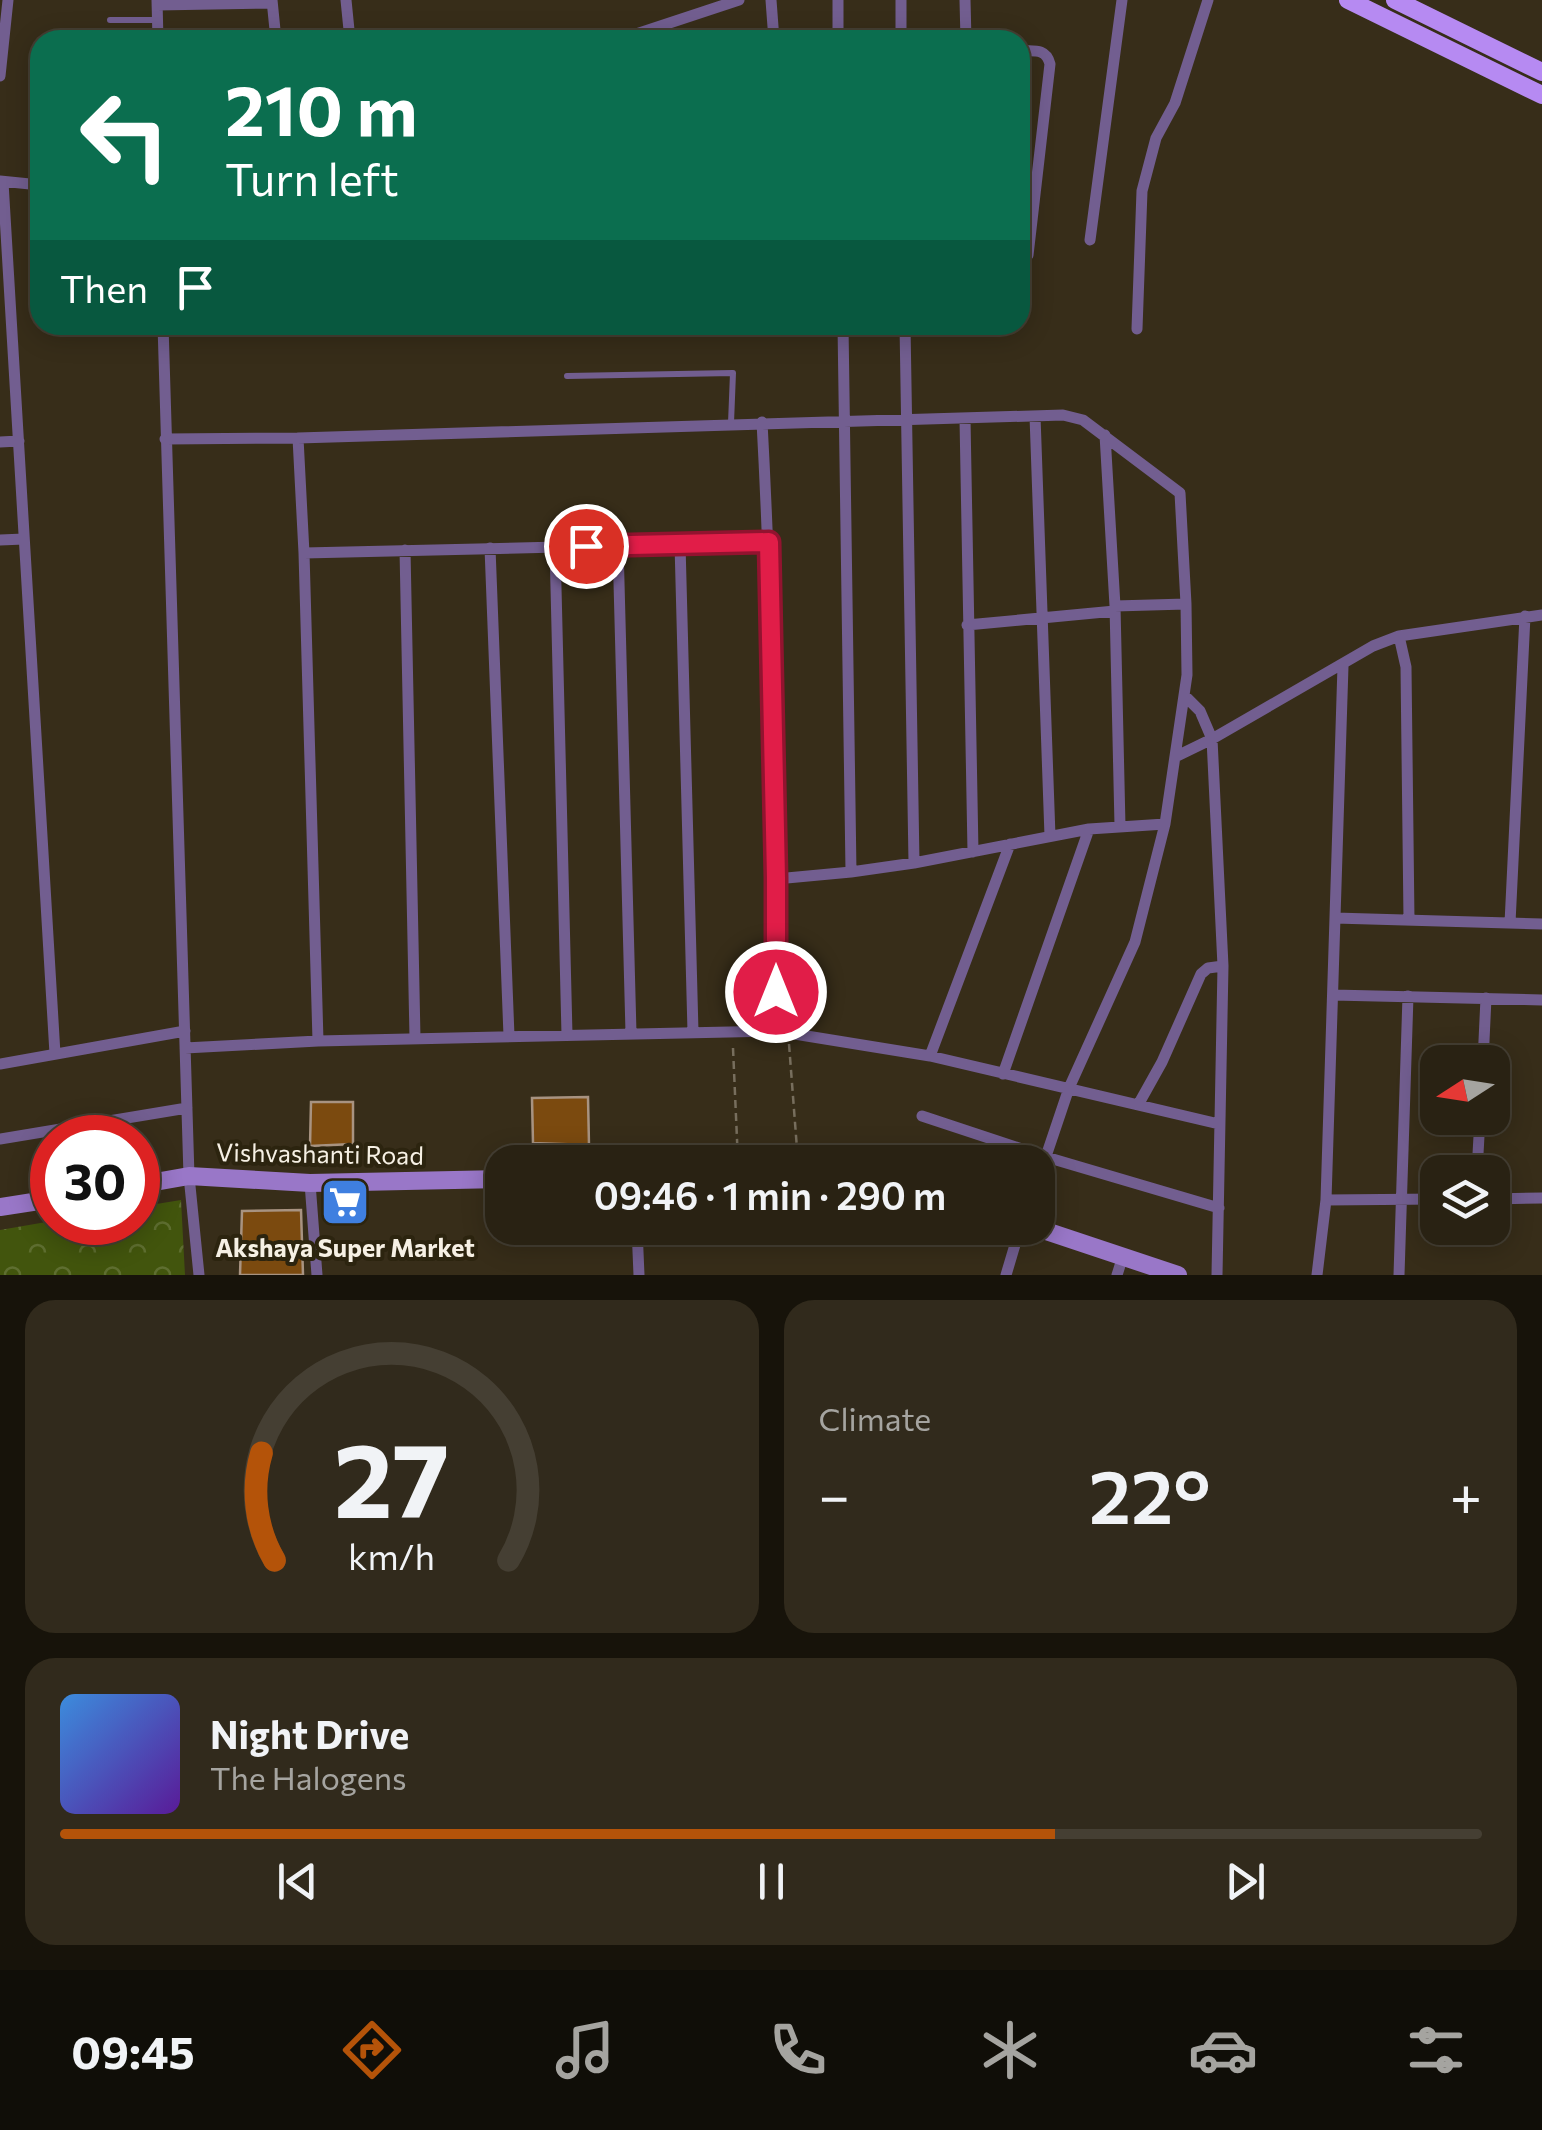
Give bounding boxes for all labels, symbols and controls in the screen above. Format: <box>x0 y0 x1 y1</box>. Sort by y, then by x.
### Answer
text: 210 m <box>225 65 417 150</box>
icon: left <box>60 70 190 200</box>
text: Turn left <box>225 150 399 205</box>
icon: arrive <box>168 260 223 315</box>
text: Then <box>60 264 148 311</box>
pin <box>544 504 629 589</box>
icon: arrive <box>559 519 614 574</box>
position arrow <box>724 940 828 1044</box>
north arrow <box>1420 1045 1510 1135</box>
map controls <box>1420 1045 1510 1245</box>
speed limit sign: 30 <box>30 1115 160 1245</box>
street label: Vishvashanti Road <box>216 1136 424 1170</box>
button: layers <box>1420 1155 1510 1245</box>
text: 09:46 · 1 min · 290 m <box>594 1171 946 1218</box>
supermarket icon: Akshaya Super Market <box>319 1176 371 1228</box>
place label: Akshaya Super Market <box>215 1232 475 1262</box>
text: Climate <box>819 1398 931 1438</box>
text: 27 <box>334 1412 450 1539</box>
text: 22° <box>1089 1448 1211 1539</box>
text: − <box>819 1460 850 1527</box>
text: + <box>1450 1460 1482 1527</box>
text: km/h <box>348 1534 435 1577</box>
text: Night Drive <box>210 1710 409 1757</box>
text: The Halogens <box>210 1757 407 1797</box>
icon: previous <box>270 1854 325 1909</box>
icon: pause <box>744 1854 799 1909</box>
icon: next <box>1218 1854 1273 1909</box>
icon: directions <box>337 2015 407 2085</box>
icon: music <box>550 2015 620 2085</box>
icon: phone <box>763 2015 833 2085</box>
icon: climate <box>975 2015 1045 2085</box>
icon: car <box>1188 2015 1258 2085</box>
icon: filters <box>1401 2015 1471 2085</box>
text: 09:45 <box>71 2023 195 2078</box>

